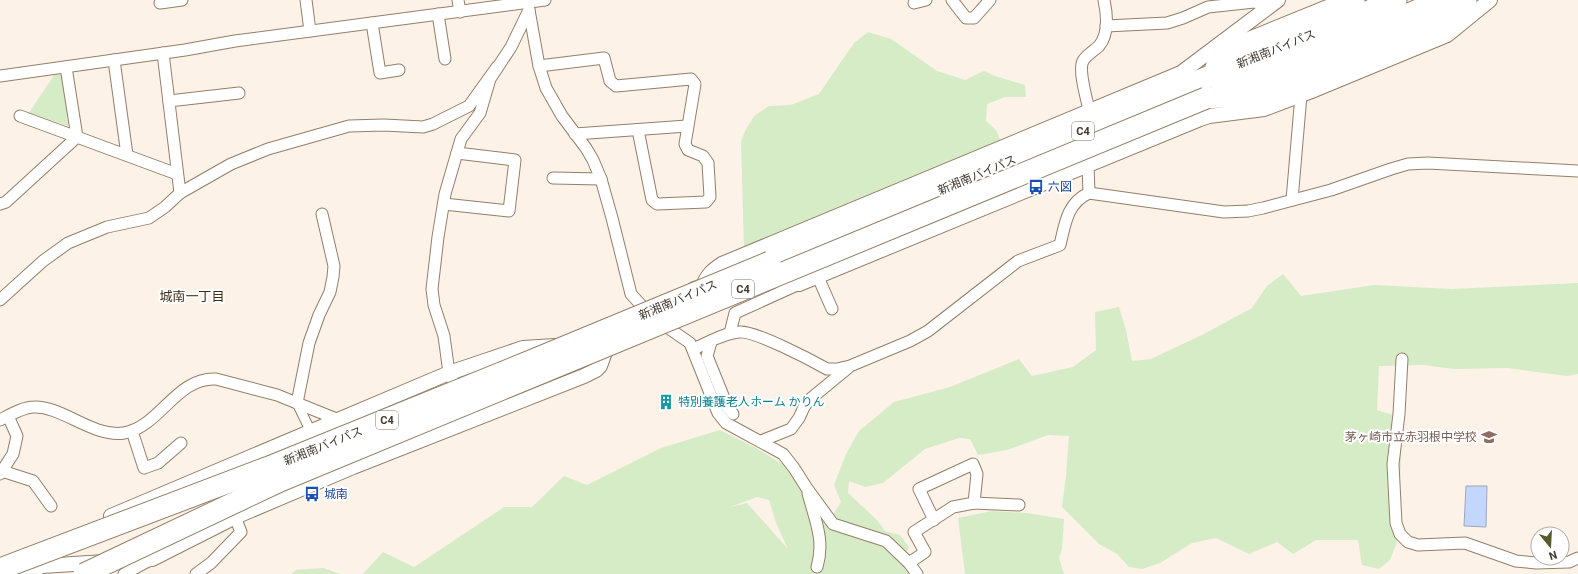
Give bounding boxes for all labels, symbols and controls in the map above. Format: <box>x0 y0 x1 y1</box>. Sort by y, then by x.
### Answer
street label: 新湘南バイパス <box>1235 27 1317 71</box>
road number: C4 <box>1072 122 1094 140</box>
street label: 新湘南バイパス <box>936 152 1018 198</box>
bus stop icon: 六図 <box>1027 178 1045 196</box>
place label: 六図 <box>1048 180 1072 194</box>
street label: 新湘南バイパス <box>637 277 719 323</box>
road number: C4 <box>732 280 754 298</box>
district label: 城南一丁目 <box>159 289 225 304</box>
building icon: 特別養護老人ホーム かりん <box>657 393 675 411</box>
place label: 特別養護老人ホーム かりん <box>678 395 825 409</box>
road number: C4 <box>376 411 398 429</box>
street label: 新湘南バイパス <box>282 424 364 468</box>
school or university icon: 茅ヶ崎市立赤羽根中学校 <box>1480 428 1498 446</box>
place label: 茅ヶ崎市立赤羽根中学校 <box>1345 430 1477 444</box>
bus stop icon: 城南 <box>303 485 321 503</box>
place label: 城南 <box>324 487 348 501</box>
north arrow <box>1530 526 1570 566</box>
text: N <box>1547 548 1559 562</box>

